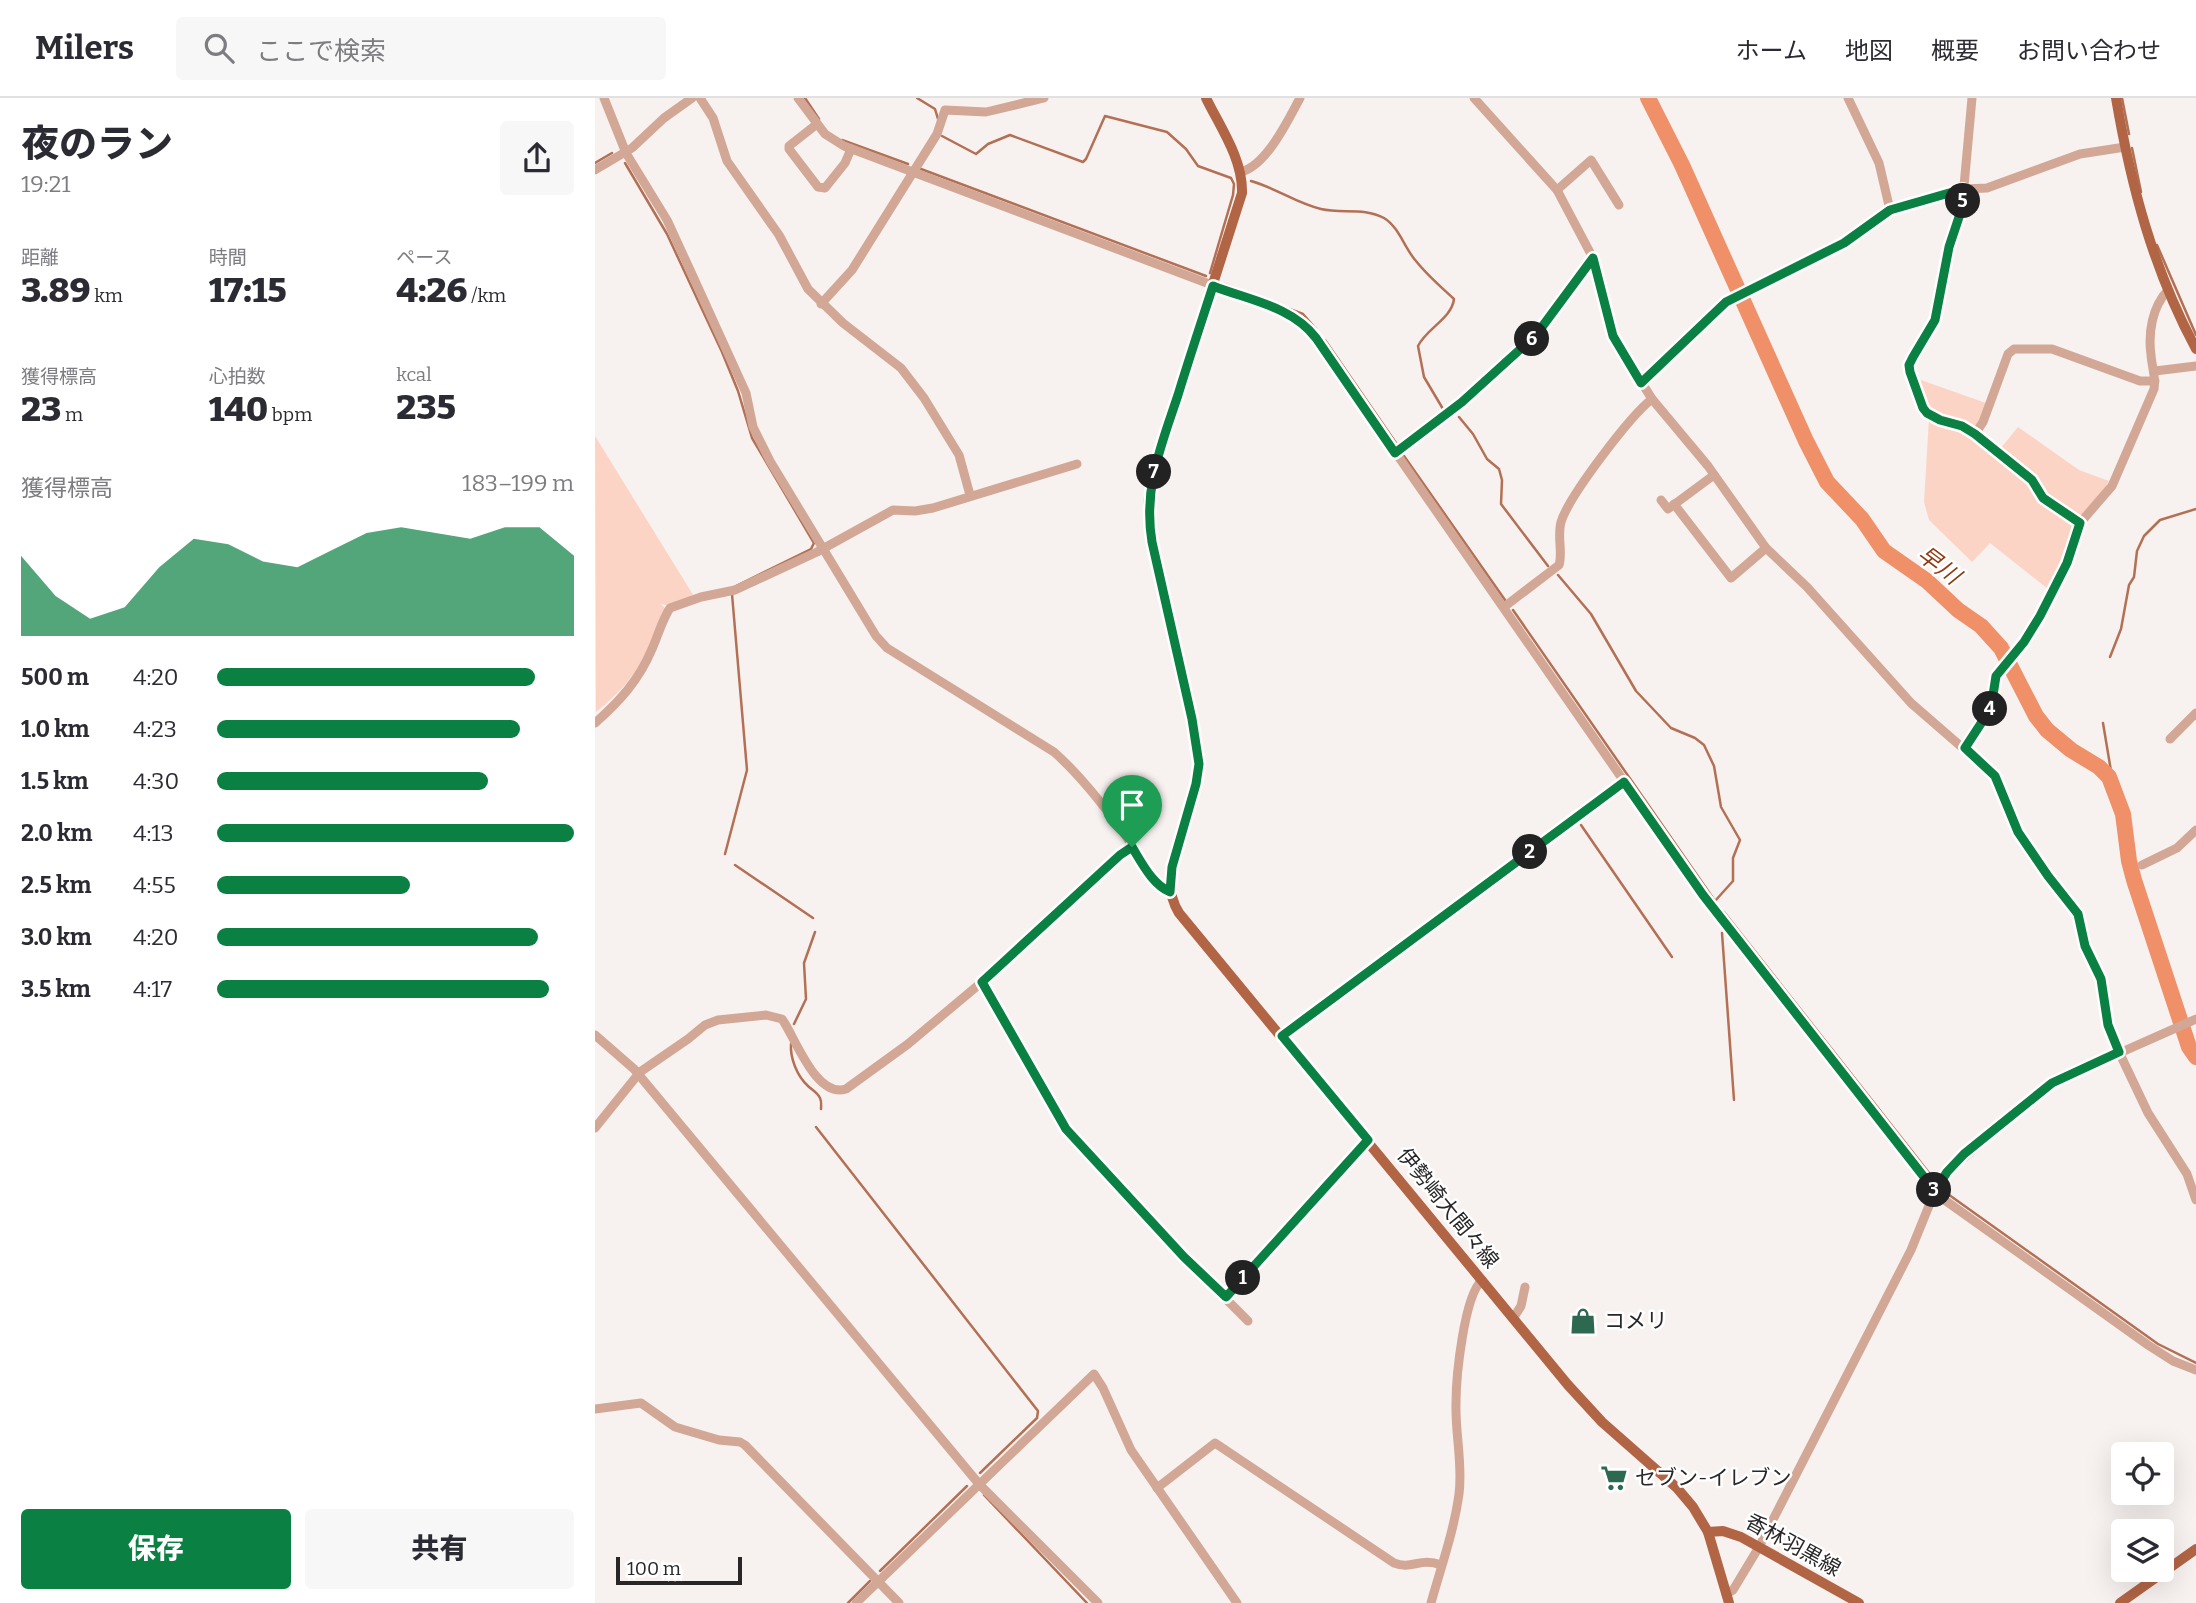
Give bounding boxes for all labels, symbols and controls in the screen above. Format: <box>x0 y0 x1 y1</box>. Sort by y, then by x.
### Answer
search box <box>176 17 666 80</box>
text: Milers <box>35 28 134 68</box>
icon: search <box>200 29 238 67</box>
text: ここで検索 <box>256 36 386 67</box>
text: ホーム <box>1736 37 1807 65</box>
text: 地図 <box>1845 37 1893 65</box>
text: 概要 <box>1931 37 1979 65</box>
text: お問い合わせ <box>2017 37 2161 65</box>
text: 夜のラン <box>21 121 173 167</box>
button: share <box>500 121 574 195</box>
text: 19:21 <box>21 170 71 198</box>
pin: 5 <box>1945 184 1981 218</box>
text: 5 <box>1957 189 1968 212</box>
text: 距離 <box>21 246 59 269</box>
text: 時間 <box>209 246 247 269</box>
text: ペース <box>396 246 452 269</box>
text: 3.89 <box>21 269 90 311</box>
text: 17:15 <box>209 269 287 311</box>
text: 4:26 <box>396 269 467 311</box>
text: km <box>90 284 123 307</box>
text: /km <box>467 284 506 307</box>
pin: 6 <box>1515 322 1549 356</box>
text: 6 <box>1526 327 1537 350</box>
text: kcal <box>396 363 432 386</box>
text: 獲得標高 <box>21 365 97 388</box>
text: 心拍数 <box>209 365 266 388</box>
text: 235 <box>396 386 456 428</box>
text: 23 <box>21 388 61 430</box>
text: 140 <box>209 388 268 430</box>
text: m <box>61 403 83 426</box>
text: bpm <box>268 403 312 426</box>
pin: 7 <box>1137 454 1171 490</box>
text: 7 <box>1148 460 1159 483</box>
text: 183–199 m <box>462 469 574 497</box>
text: 獲得標高 <box>21 474 113 502</box>
water label: 早川 <box>1912 540 1968 592</box>
text: 500 m <box>21 663 89 691</box>
text: 4:20 <box>133 663 179 691</box>
pin: 4 <box>1973 692 2007 726</box>
text: 4 <box>1984 697 1995 720</box>
text: 1.0 km <box>21 715 90 743</box>
text: 4:23 <box>133 715 177 743</box>
text: 1.5 km <box>21 767 88 795</box>
text: 4:30 <box>133 767 179 795</box>
pin <box>1102 775 1162 847</box>
icon: arrive <box>1113 786 1151 824</box>
text: 2.0 km <box>21 819 92 847</box>
text: 4:13 <box>133 819 174 847</box>
pin: 2 <box>1513 834 1548 870</box>
text: 2 <box>1524 840 1535 863</box>
text: 2.5 km <box>21 871 91 899</box>
text: 4:55 <box>133 871 176 899</box>
text: 3.0 km <box>21 923 92 951</box>
text: 4:20 <box>133 923 179 951</box>
text: 3.5 km <box>21 975 91 1003</box>
text: 4:17 <box>133 975 172 1003</box>
street label: 伊勢崎大間々線 <box>1392 1143 1504 1273</box>
pin: 3 <box>1917 1172 1951 1208</box>
text: 3 <box>1928 1178 1939 1201</box>
pin: 1 <box>1225 1260 1261 1296</box>
text: 1 <box>1238 1266 1247 1289</box>
shop icon: コメリ <box>1568 1306 1598 1336</box>
place label: コメリ <box>1604 1308 1667 1334</box>
map controls <box>2111 1442 2174 1582</box>
button: locate <box>2111 1442 2174 1505</box>
supermarket icon: セブン-イレブン <box>1599 1463 1629 1493</box>
place label: セブン-イレブン <box>1635 1465 1792 1491</box>
street label: 香林羽黒線 <box>1741 1508 1845 1582</box>
button: 保存 <box>21 1509 291 1589</box>
button: 共有 <box>305 1509 574 1589</box>
button: layers <box>2111 1519 2174 1582</box>
scale bar <box>616 1554 742 1586</box>
text: 100 m <box>627 1557 681 1580</box>

